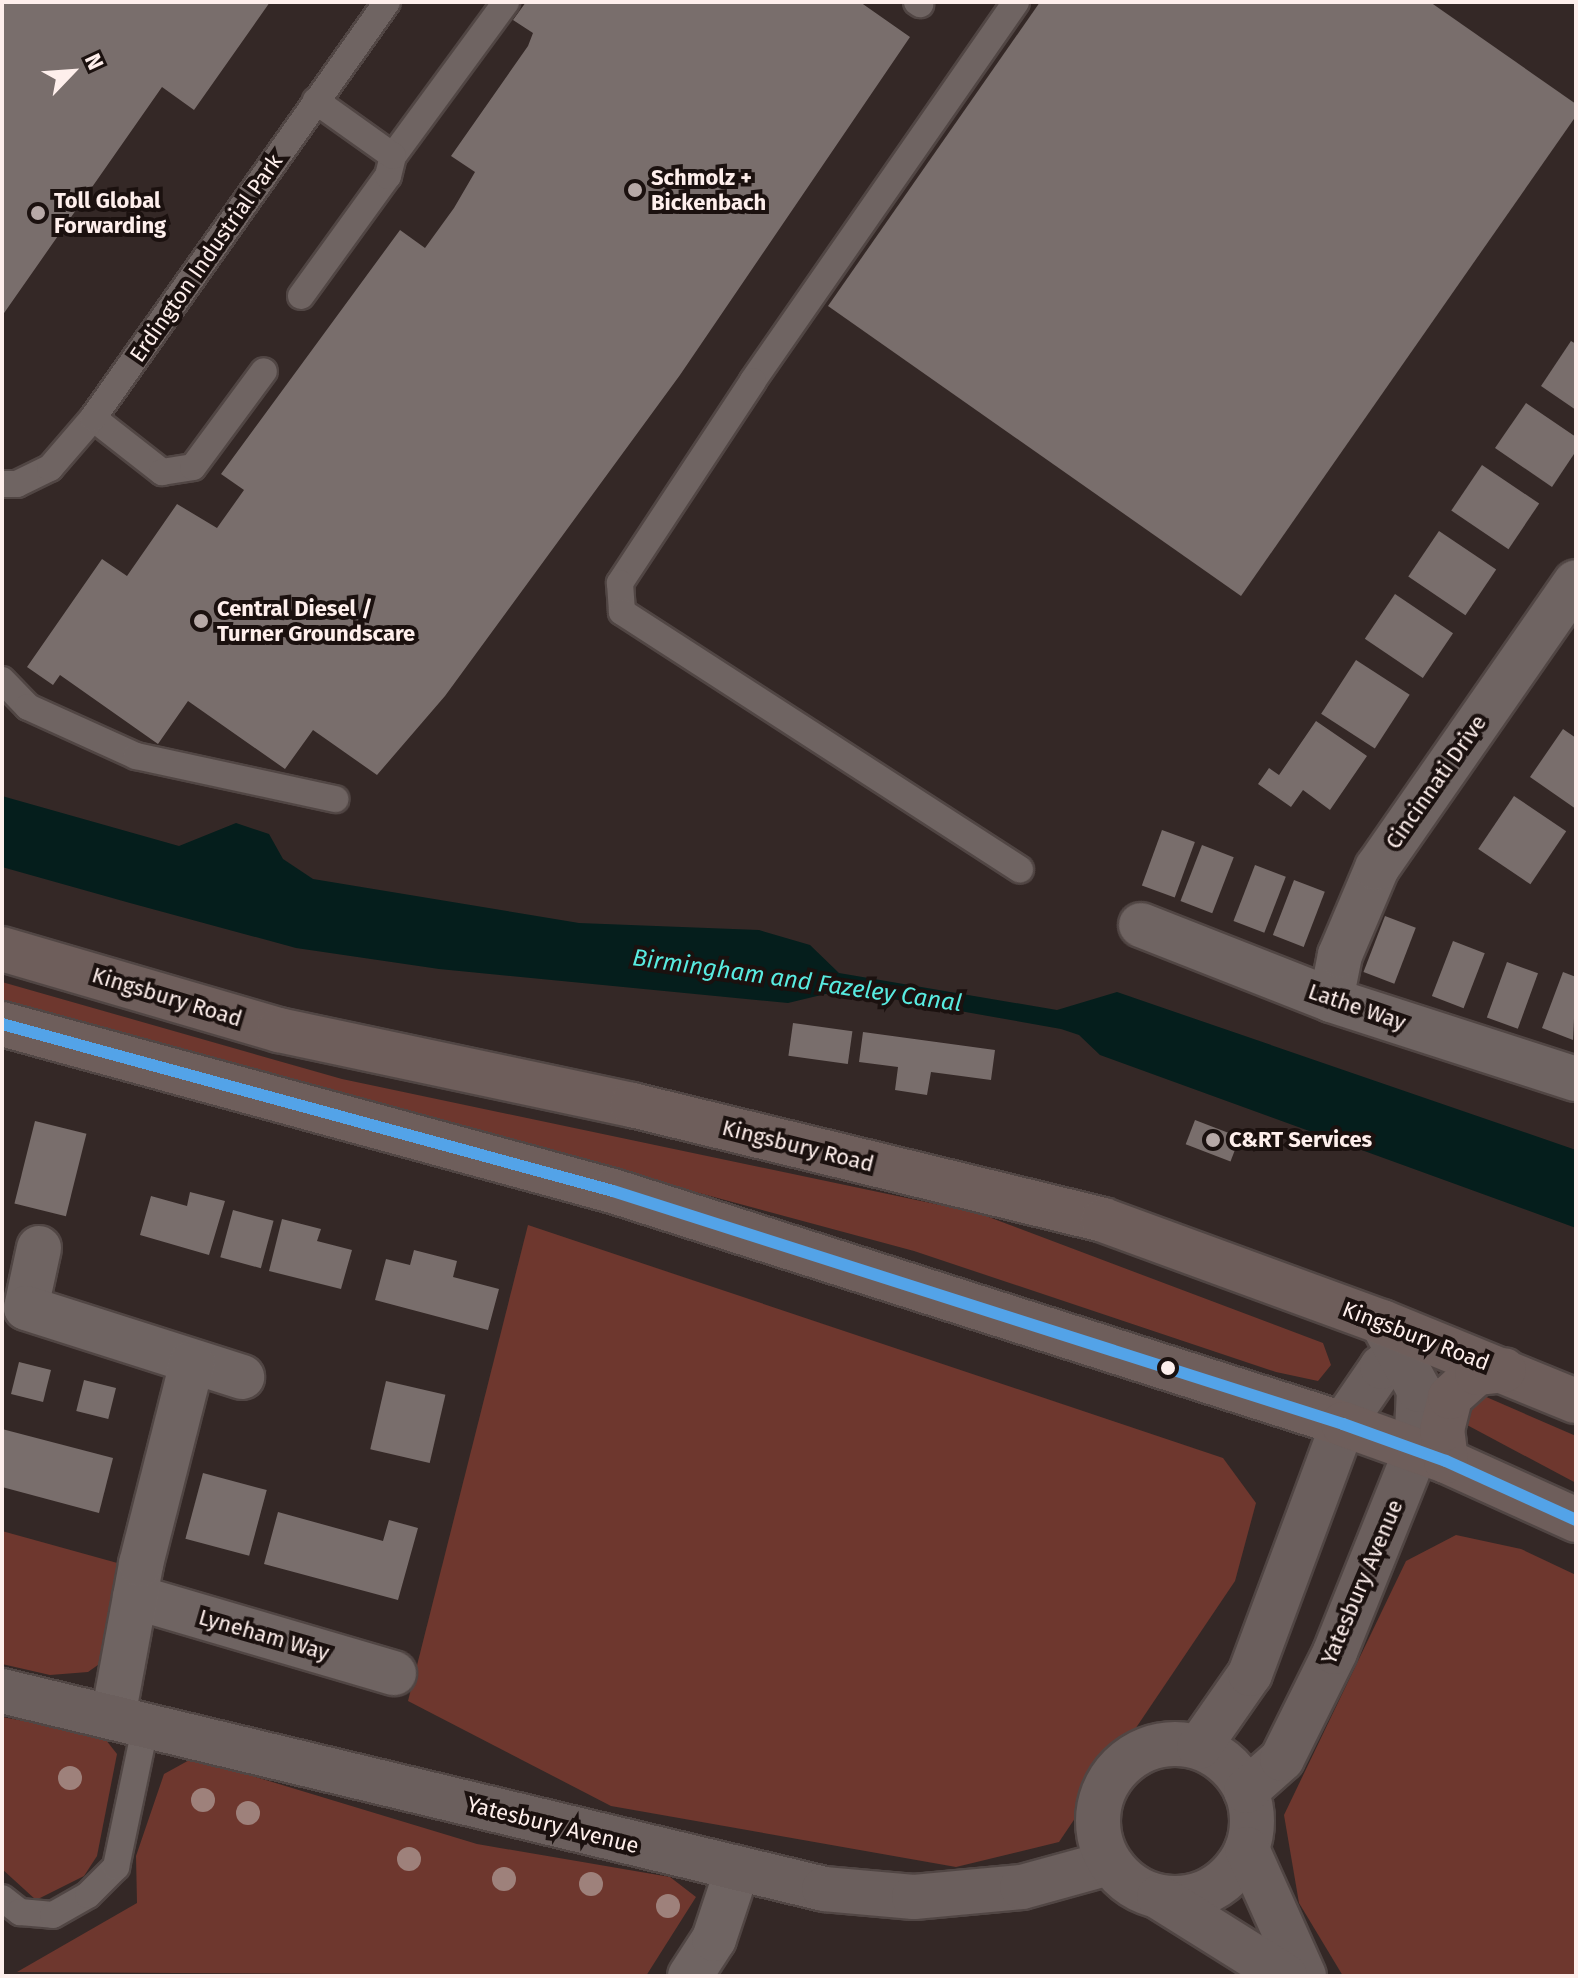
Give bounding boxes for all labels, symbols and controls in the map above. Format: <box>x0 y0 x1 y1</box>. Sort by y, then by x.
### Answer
north arrow <box>32 32 112 112</box>
text: N <box>79 49 110 74</box>
street label: Erdington Industrial Park <box>124 149 288 367</box>
place label: Schmolz + Bickenbach <box>651 164 766 216</box>
marker: Schmolz + Bickenbach <box>626 181 644 199</box>
place label: Toll Global Forwarding <box>54 187 166 238</box>
marker: Toll Global Forwarding <box>29 204 47 222</box>
place label: Central Diesel / Turner Groundscare <box>217 595 415 646</box>
marker: Central Diesel / Turner Groundscare <box>192 612 210 630</box>
street label: Cincinnati Drive <box>1380 710 1492 854</box>
water label: Birmingham and Fazeley Canal <box>631 944 963 1018</box>
street label: Kingsbury Road <box>89 962 245 1032</box>
street label: Lathe Way <box>1305 978 1409 1036</box>
street label: Kingsbury Road <box>719 1114 877 1178</box>
place label: C&RT Services <box>1229 1127 1372 1153</box>
marker: C&RT Services <box>1204 1131 1222 1149</box>
street label: Kingsbury Road <box>1339 1296 1493 1376</box>
unlabelled marker <box>1160 1360 1176 1376</box>
street label: Yatesbury Avenue <box>1315 1496 1409 1668</box>
street label: Lyneham Way <box>196 1604 332 1666</box>
street label: Yatesbury Avenue <box>464 1791 642 1859</box>

